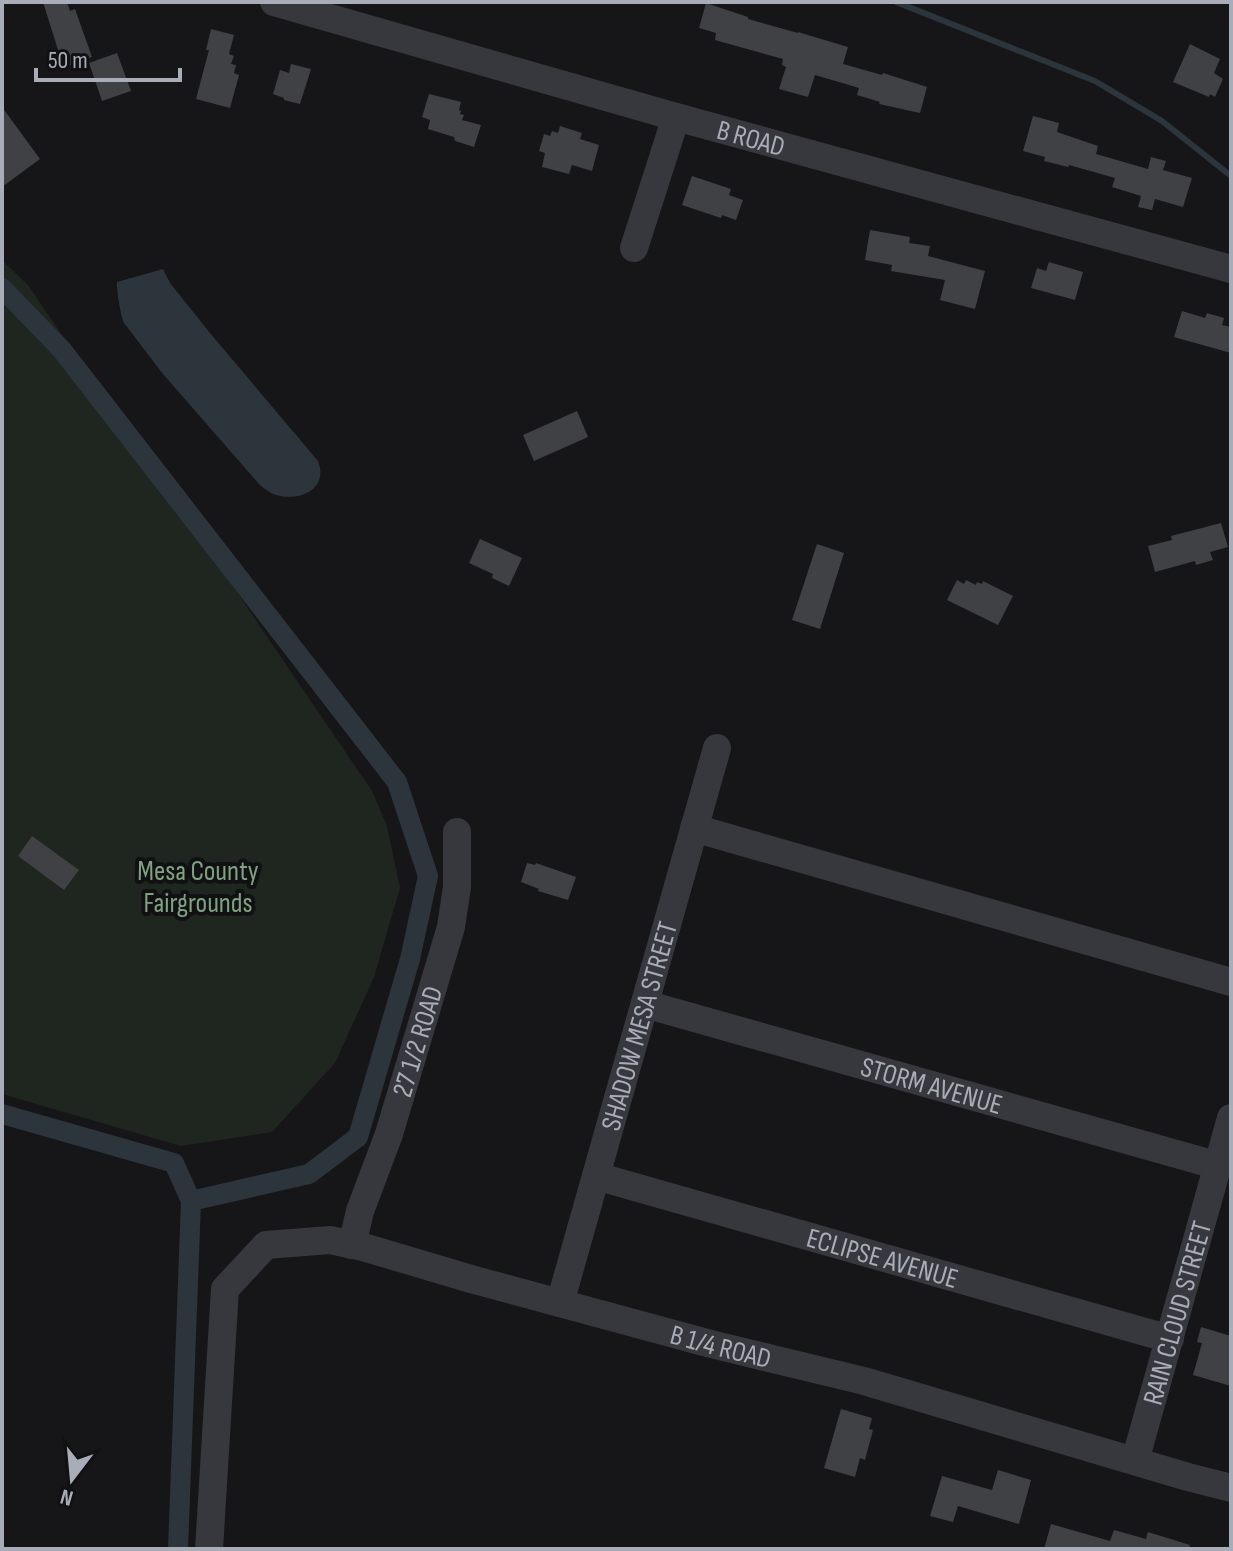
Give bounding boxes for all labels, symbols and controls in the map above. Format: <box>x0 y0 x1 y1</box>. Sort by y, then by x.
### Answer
scale bar <box>36 32 180 82</box>
text: 50 m <box>48 46 88 75</box>
street label: B ROAD <box>713 114 788 164</box>
park label: Mesa County Fairgrounds <box>137 855 259 920</box>
street label: SHADOW MESA STREET <box>595 918 685 1134</box>
street label: 27 1/2 ROAD <box>386 982 450 1101</box>
street label: STORM AVENUE <box>857 1051 1006 1122</box>
street label: RAIN CLOUD STREET <box>1137 1218 1219 1409</box>
street label: ECLIPSE AVENUE <box>803 1222 962 1296</box>
street label: B 1/4 ROAD <box>667 1319 774 1376</box>
north arrow <box>32 1439 112 1519</box>
text: N <box>58 1482 76 1511</box>

